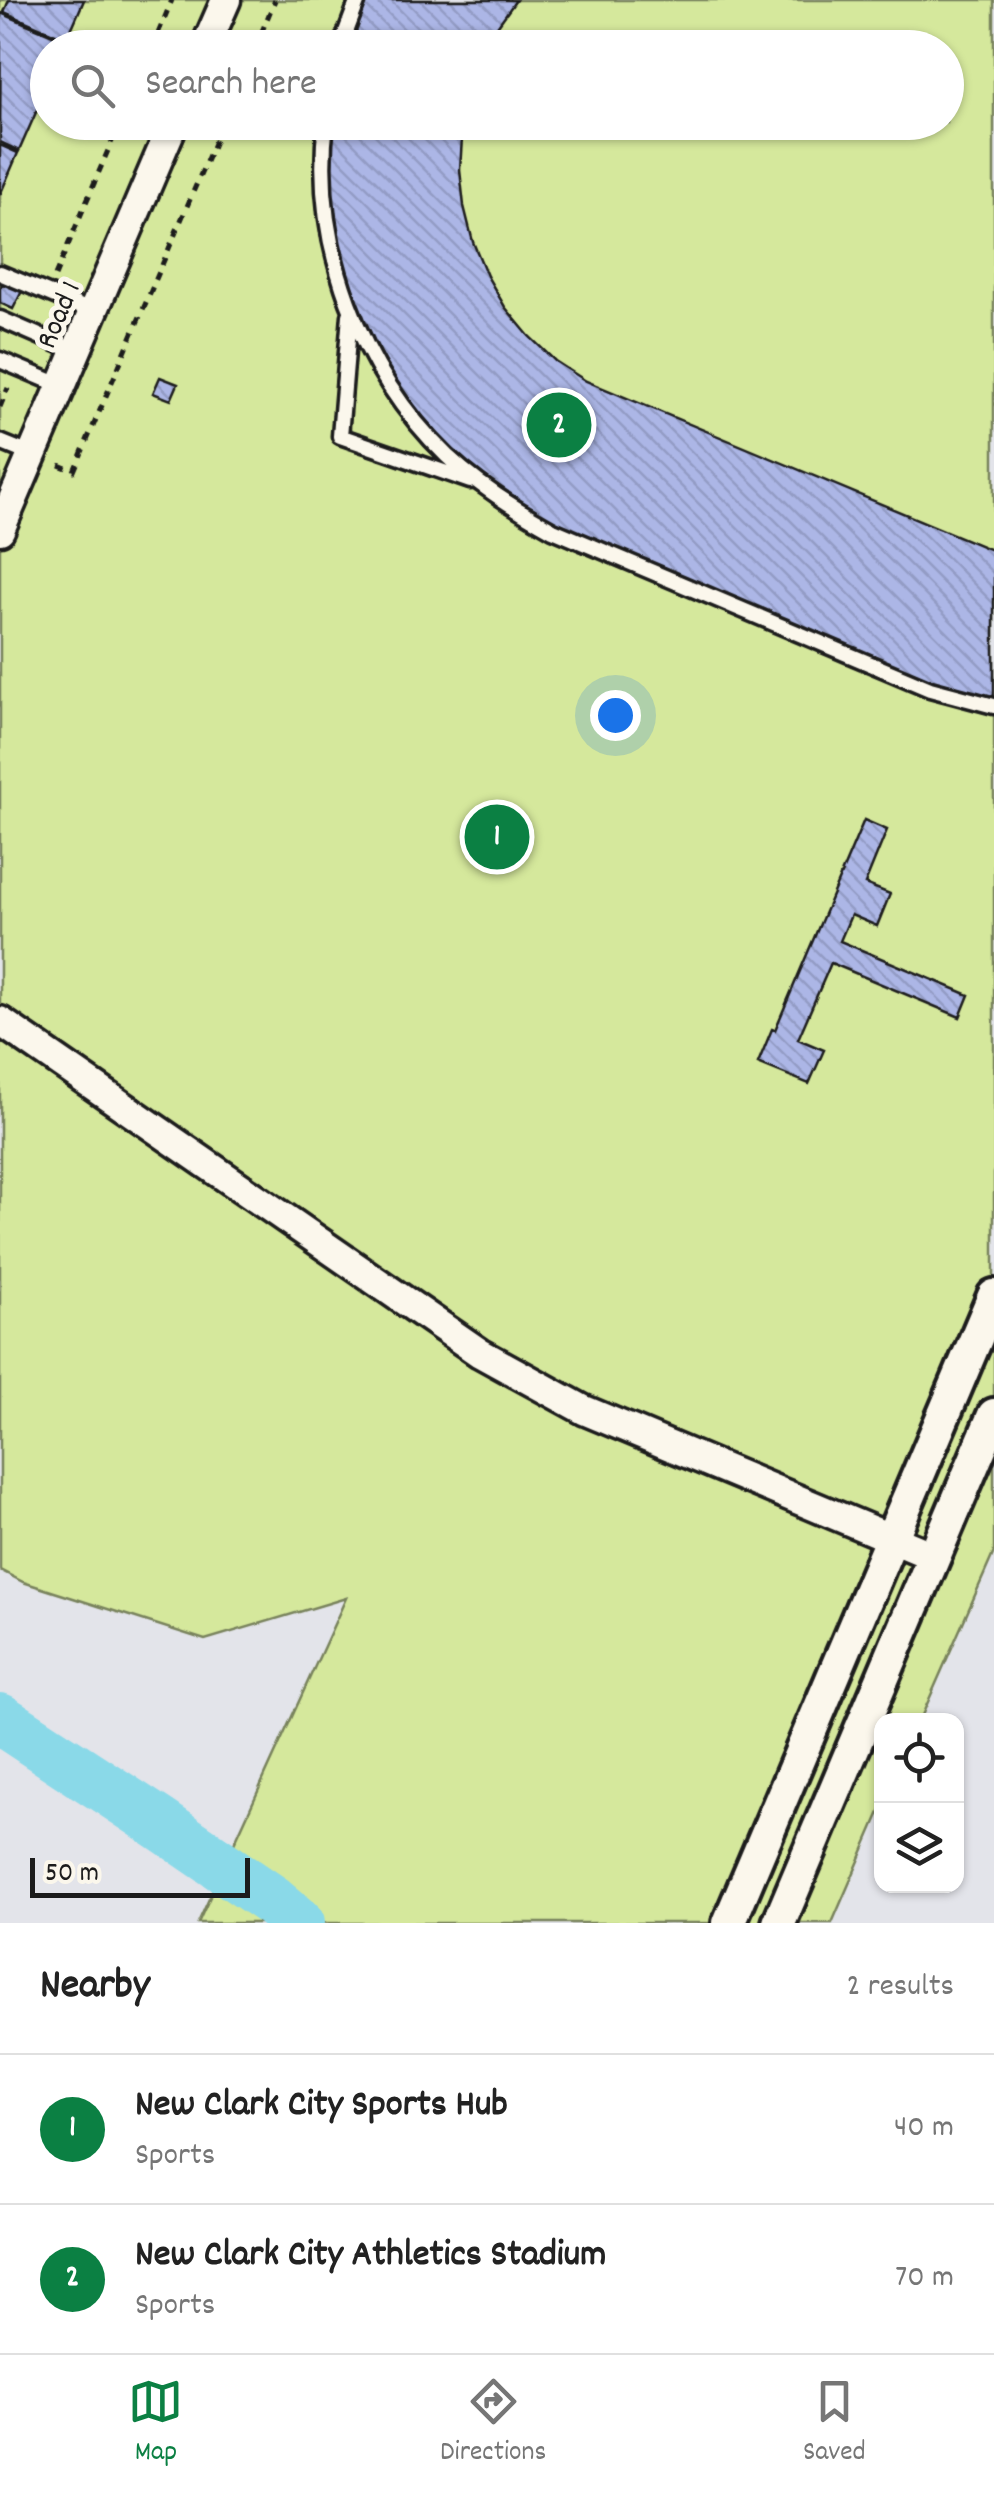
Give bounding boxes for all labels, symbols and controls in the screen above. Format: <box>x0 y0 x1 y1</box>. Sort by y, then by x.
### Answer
search box <box>30 30 964 140</box>
icon: search <box>65 58 120 113</box>
text: Search here <box>145 58 317 113</box>
street label: Road 1 <box>28 275 95 356</box>
pin: 2 <box>526 388 592 462</box>
your location <box>590 690 641 741</box>
pin: 1 <box>464 800 530 874</box>
map controls <box>874 1713 964 1893</box>
button: locate <box>874 1713 964 1803</box>
button: layers <box>874 1803 964 1893</box>
scale bar <box>30 1853 250 1898</box>
text: 50 m <box>45 1855 99 1895</box>
text: Nearby <box>40 1958 150 2018</box>
text: 2 results <box>847 1965 954 2011</box>
text: New Clark City Sports Hub <box>135 2079 508 2134</box>
text: 1 <box>69 2106 76 2152</box>
text: 40 m <box>894 2106 954 2152</box>
text: Sports <box>135 2134 215 2180</box>
text: New Clark City Athletics Stadium <box>135 2229 606 2284</box>
text: 2 <box>66 2256 79 2302</box>
text: 70 m <box>895 2256 954 2302</box>
text: Sports <box>135 2284 215 2330</box>
tab: Map <box>128 2374 183 2474</box>
tab: Directions <box>440 2374 546 2474</box>
tab: Saved <box>803 2374 866 2474</box>

